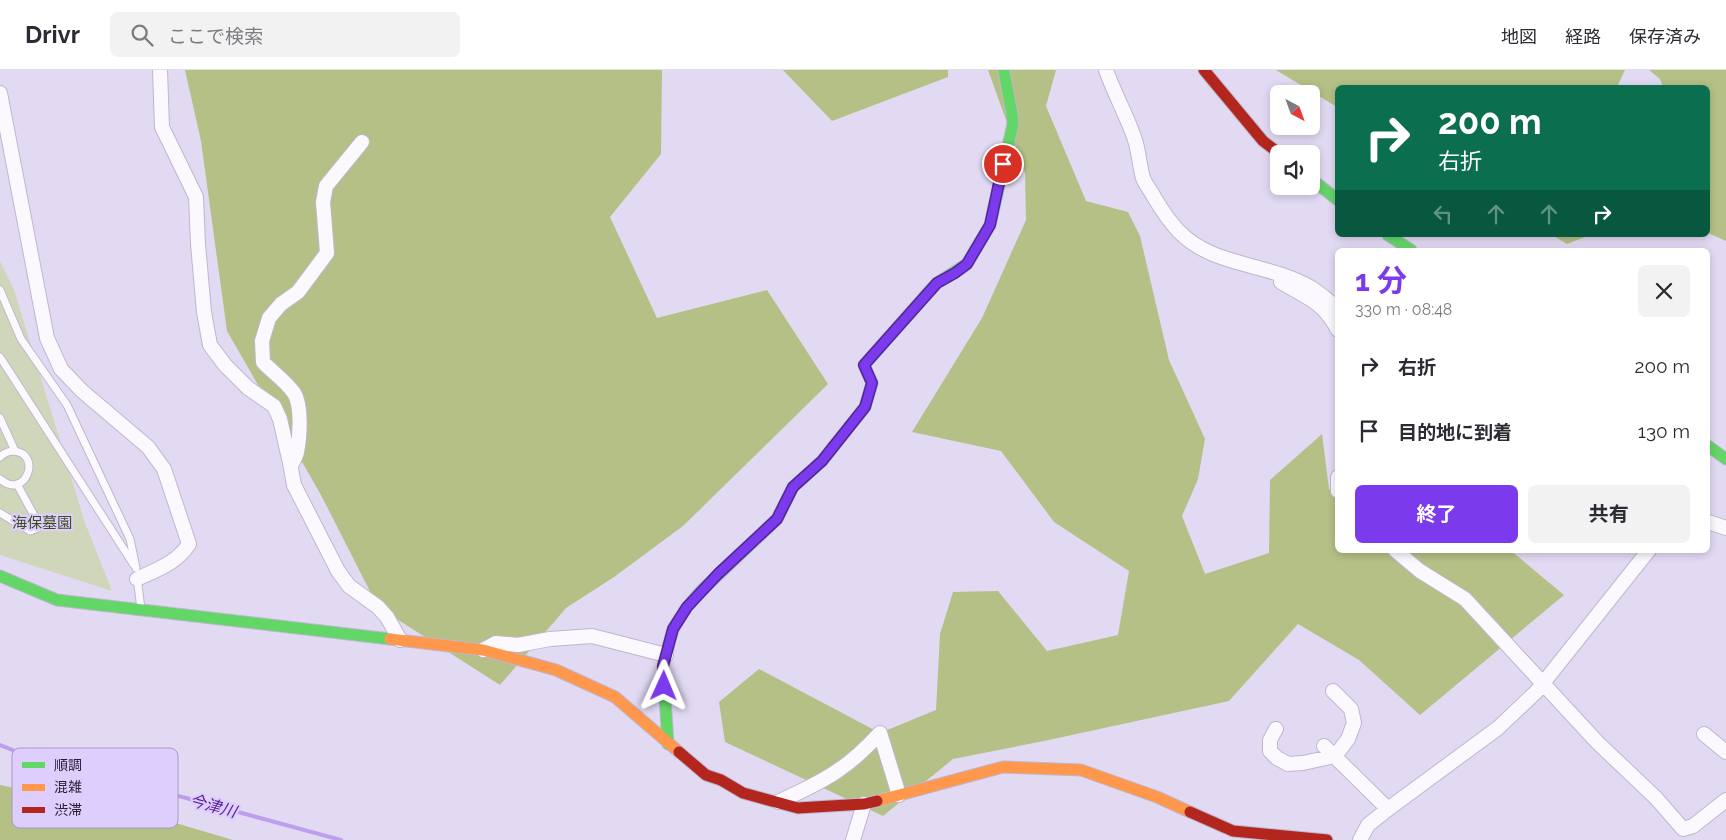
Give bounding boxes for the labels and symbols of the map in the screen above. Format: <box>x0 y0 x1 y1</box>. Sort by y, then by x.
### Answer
north arrow <box>1270 85 1320 135</box>
pin <box>982 143 1024 185</box>
park label: 海保墓園 <box>12 514 72 532</box>
position arrow <box>637 659 689 711</box>
legend <box>12 748 178 828</box>
text: 順調 <box>54 757 82 773</box>
text: 混雑 <box>54 779 82 795</box>
water label: 今津川 <box>187 791 241 822</box>
text: 渋滞 <box>54 802 82 818</box>

